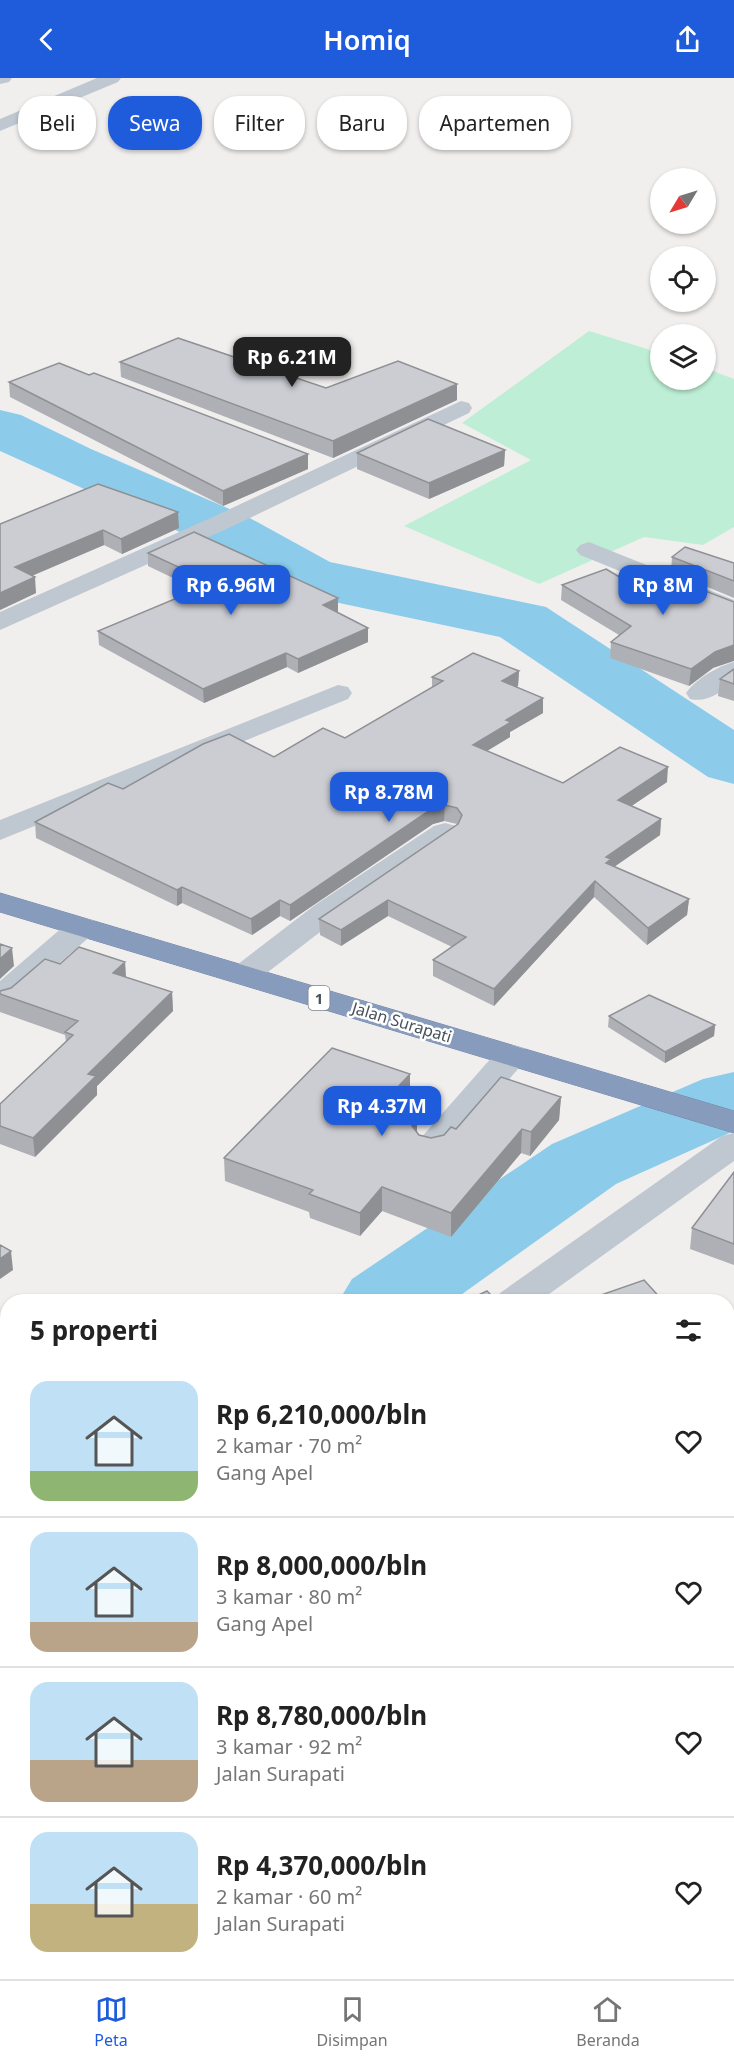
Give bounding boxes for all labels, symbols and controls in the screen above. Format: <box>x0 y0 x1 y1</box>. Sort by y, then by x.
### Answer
text: Homiq <box>323 21 411 58</box>
icon: back <box>30 23 63 56</box>
icon: share <box>671 23 704 56</box>
chip: Beli <box>18 96 96 150</box>
chip: Sewa <box>108 96 202 150</box>
chip: Filter <box>214 96 305 150</box>
chip: Baru <box>317 96 407 150</box>
chip: Apartemen <box>419 96 571 150</box>
north arrow <box>650 168 716 234</box>
map controls <box>650 168 716 390</box>
button: locate <box>650 246 716 312</box>
button: layers <box>650 324 716 390</box>
pin: Rp 6.21M <box>230 337 354 388</box>
text: Rp 6.21M <box>247 343 337 370</box>
pin: Rp 6.96M <box>169 565 293 616</box>
pin: Rp 8M <box>621 565 705 616</box>
text: Rp 6.96M <box>186 571 276 598</box>
text: Rp 8M <box>632 571 694 598</box>
pin: Rp 8.78M <box>327 772 451 823</box>
text: Rp 8.78M <box>344 778 434 805</box>
road number: 1 <box>308 986 330 1010</box>
street label: Jalan Surapati <box>348 996 455 1048</box>
pin: Rp 4.37M <box>320 1086 444 1137</box>
text: Rp 4.37M <box>337 1092 427 1119</box>
text: 5 properti <box>30 1312 158 1348</box>
icon: filters <box>672 1314 705 1347</box>
text: Rp 6,210,000/bln <box>216 1396 427 1432</box>
icon: home <box>78 1405 150 1477</box>
icon: heart <box>672 1425 705 1458</box>
text: 2 kamar · 70 m² <box>216 1432 362 1459</box>
text: Gang Apel <box>216 1459 313 1486</box>
text: Rp 8,000,000/bln <box>216 1547 427 1583</box>
icon: home <box>78 1556 150 1628</box>
icon: heart <box>672 1576 705 1609</box>
text: 3 kamar · 80 m² <box>216 1583 362 1610</box>
text: Gang Apel <box>216 1610 313 1637</box>
text: Rp 8,780,000/bln <box>216 1697 427 1733</box>
icon: home <box>78 1706 150 1778</box>
icon: heart <box>672 1726 705 1759</box>
text: 3 kamar · 92 m² <box>216 1733 362 1760</box>
text: Jalan Surapati <box>216 1760 345 1787</box>
text: Rp 4,370,000/bln <box>216 1847 427 1883</box>
icon: home <box>78 1856 150 1928</box>
icon: heart <box>672 1876 705 1909</box>
text: 2 kamar · 60 m² <box>216 1883 362 1910</box>
text: Jalan Surapati <box>216 1910 345 1937</box>
tab: Peta <box>94 1993 128 2051</box>
tab: Disimpan <box>316 1993 388 2051</box>
tab: Beranda <box>576 1993 640 2051</box>

